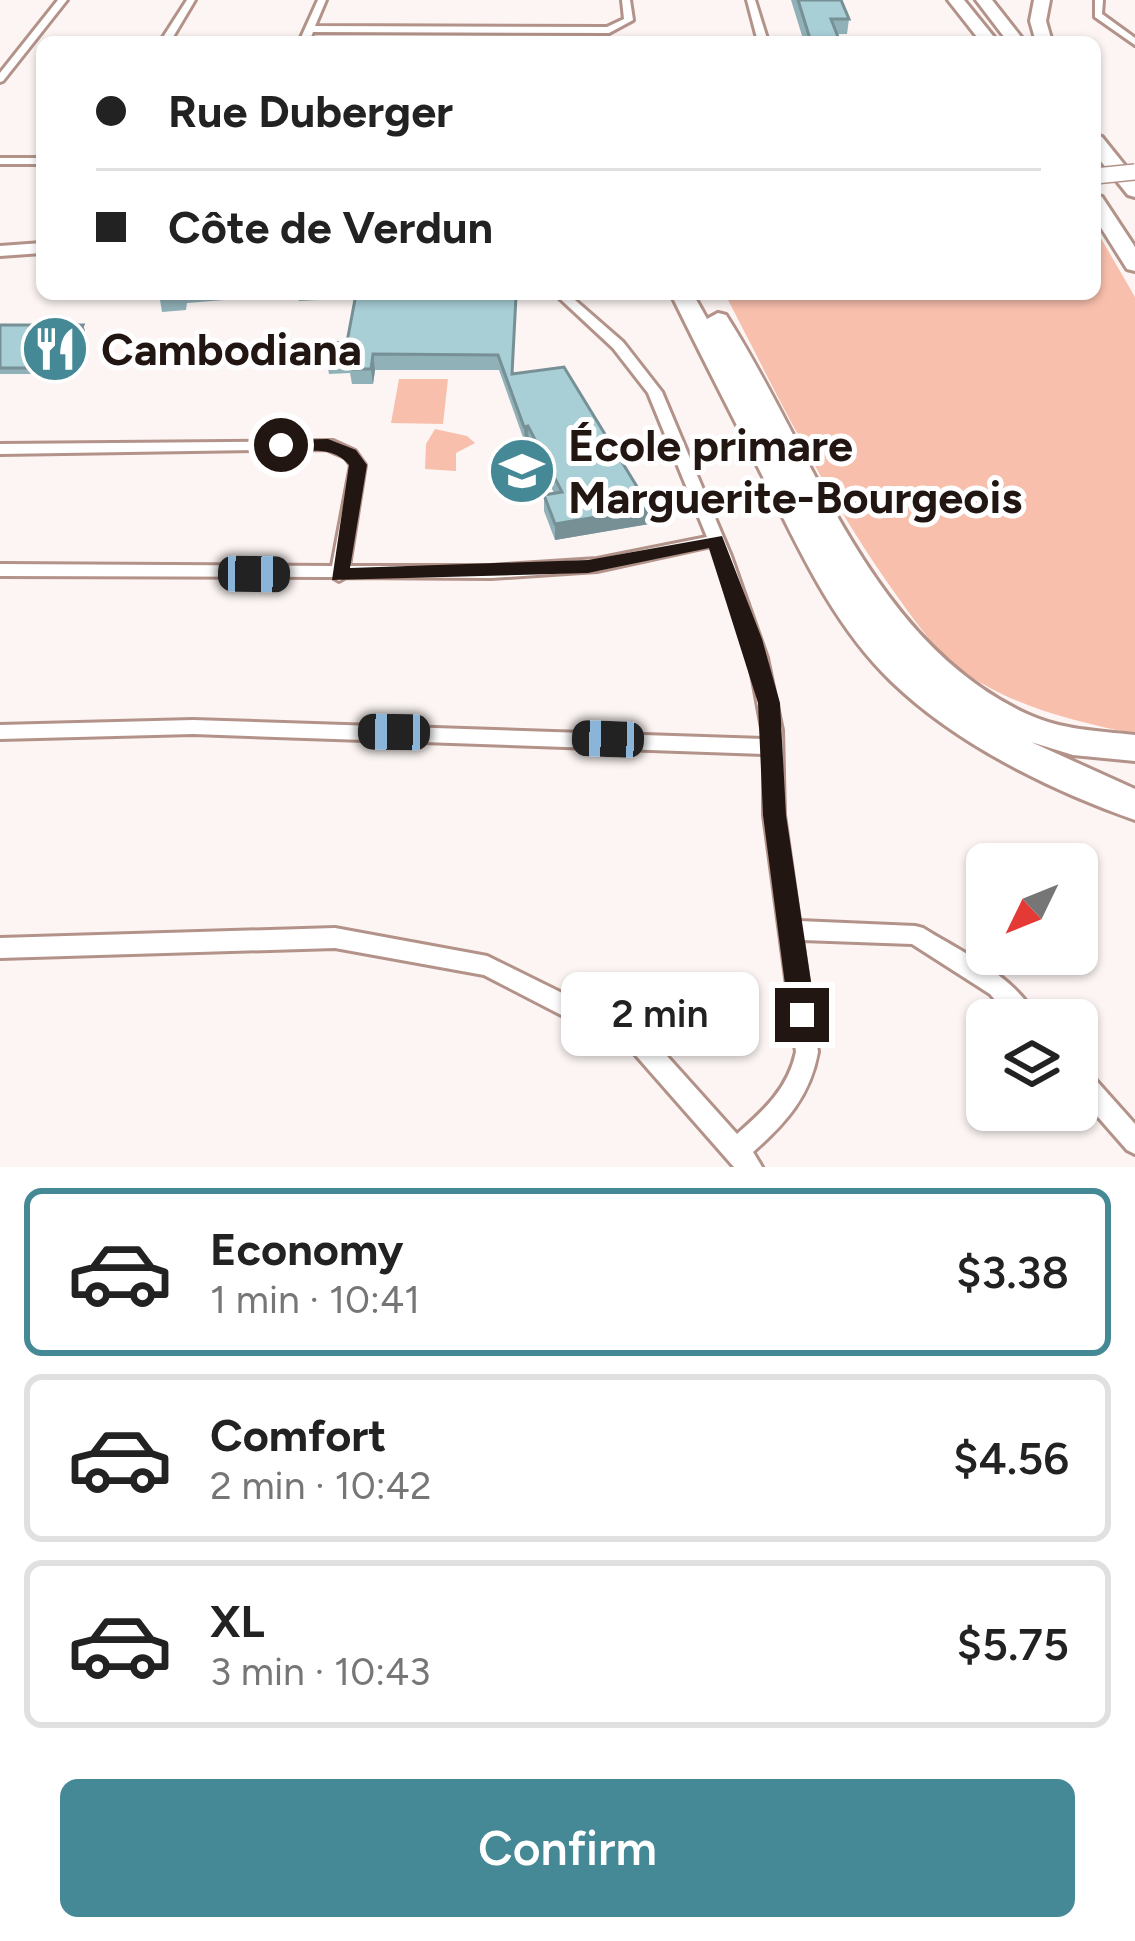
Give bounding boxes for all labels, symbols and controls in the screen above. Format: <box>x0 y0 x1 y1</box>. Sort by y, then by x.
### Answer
text: Rue Duberger <box>168 84 453 138</box>
text: Côte de Verdun <box>168 200 493 254</box>
restaurant icon: Cambodiana <box>20 314 90 384</box>
place label: Cambodiana <box>101 322 362 376</box>
route start <box>254 418 308 472</box>
place label: École primare Marguerite-Bourgeois <box>568 418 1022 524</box>
school or university icon: École primare Marguerite-Bourgeois <box>487 436 557 506</box>
car <box>218 555 290 593</box>
car <box>358 713 430 751</box>
car <box>571 720 645 758</box>
north arrow <box>966 843 1098 975</box>
map controls <box>966 843 1098 1131</box>
callout: 2 min <box>562 973 760 1057</box>
route end <box>775 988 829 1042</box>
text: 2 min <box>611 990 709 1037</box>
button: layers <box>966 999 1098 1131</box>
icon: car <box>66 1218 174 1326</box>
text: Economy <box>210 1222 403 1276</box>
text: $3.38 <box>956 1245 1069 1299</box>
text: 1 min · 10:41 <box>210 1276 420 1323</box>
icon: car <box>66 1404 174 1512</box>
text: Comfort <box>210 1408 386 1462</box>
text: $4.56 <box>953 1431 1069 1485</box>
text: 2 min · 10:42 <box>210 1462 432 1509</box>
icon: car <box>66 1590 174 1698</box>
text: XL <box>210 1594 265 1648</box>
text: $5.75 <box>957 1617 1069 1671</box>
text: 3 min · 10:43 <box>210 1648 430 1695</box>
button: Confirm <box>60 1779 1075 1917</box>

